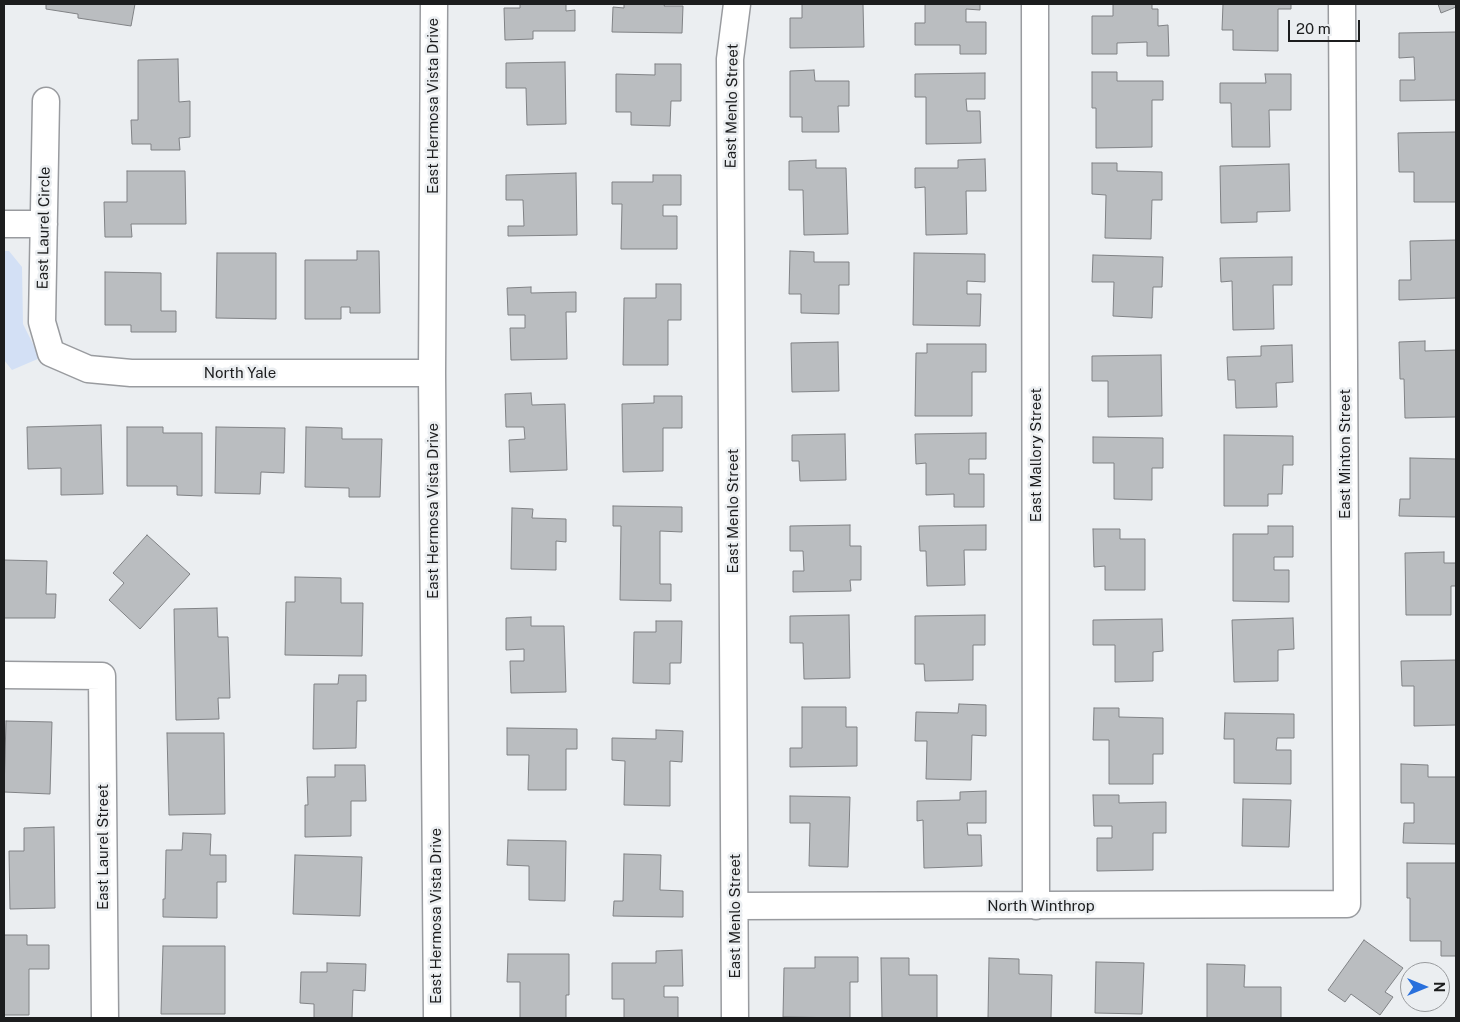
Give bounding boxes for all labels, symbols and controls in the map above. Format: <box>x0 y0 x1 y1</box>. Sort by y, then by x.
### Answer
scale bar <box>1290 10 1362 42</box>
street label: East Hermosa Vista Drive <box>424 18 442 194</box>
text: 20 m <box>1296 20 1331 37</box>
street label: East Menlo Street <box>722 43 742 169</box>
street label: East Laurel Circle <box>34 166 54 290</box>
street label: North Yale <box>204 364 276 382</box>
street label: East Mallory Street <box>1027 388 1045 522</box>
street label: East Minton Street <box>1336 389 1354 519</box>
street label: East Hermosa Vista Drive <box>424 423 442 599</box>
street label: East Menlo Street <box>724 449 742 573</box>
street label: East Laurel Street <box>94 784 112 910</box>
street label: East Hermosa Vista Drive <box>427 828 445 1004</box>
street label: East Menlo Street <box>726 854 744 978</box>
street label: North Winthrop <box>987 897 1095 915</box>
north arrow <box>1400 962 1450 1012</box>
text: N <box>1431 982 1447 992</box>

